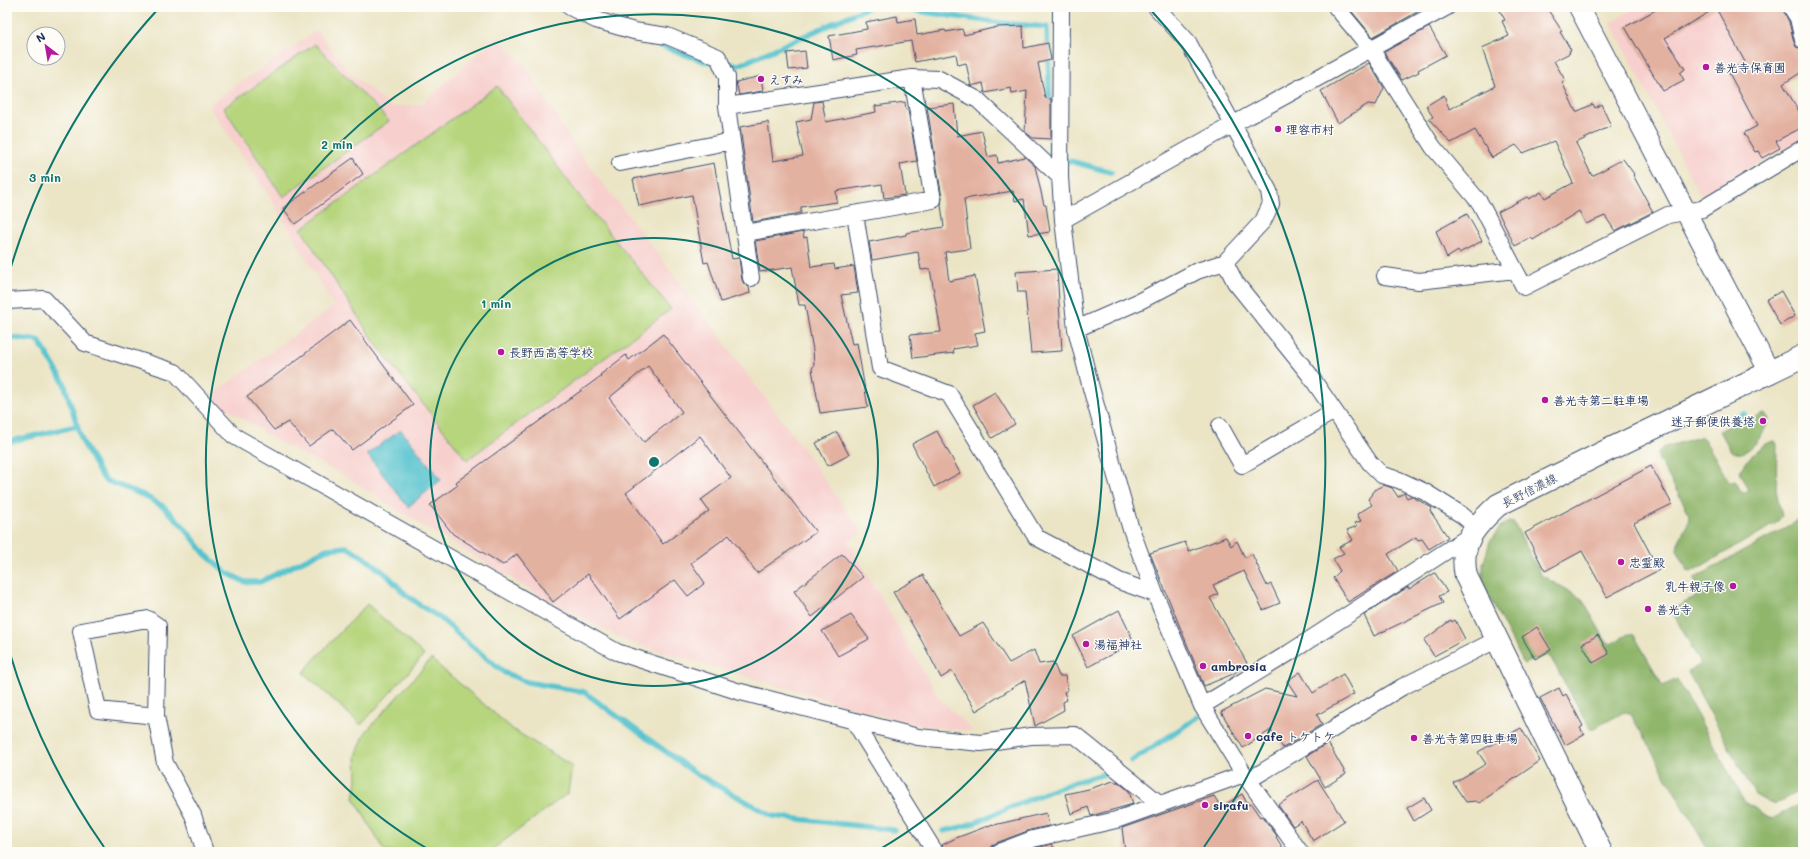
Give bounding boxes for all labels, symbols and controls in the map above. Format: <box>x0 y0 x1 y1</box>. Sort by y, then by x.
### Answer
north arrow <box>26 26 66 66</box>
text: N <box>33 28 48 46</box>
place label: 善光寺保育園 <box>1714 59 1786 75</box>
marker: 善光寺保育園 <box>1701 62 1711 72</box>
place label: えすみ <box>769 71 804 87</box>
marker: えすみ <box>756 74 766 84</box>
place label: 理容市村 <box>1286 121 1334 137</box>
marker: 理容市村 <box>1273 124 1283 134</box>
text: 2 min <box>321 136 353 152</box>
text: 3 min <box>29 169 61 185</box>
text: 1 min <box>481 295 511 311</box>
place label: 長野西高等学校 <box>509 344 593 360</box>
marker: 長野西高等学校 <box>496 347 506 357</box>
place label: 善光寺第二駐車場 <box>1553 392 1649 408</box>
marker: 善光寺第二駐車場 <box>1540 395 1550 405</box>
place label: 迷子郵便供養塔 <box>1671 413 1755 429</box>
marker: 迷子郵便供養塔 <box>1758 416 1768 426</box>
centre of rings <box>647 455 661 469</box>
street label: 長野信濃線 <box>1499 469 1559 511</box>
place label: 忠霊殿 <box>1629 554 1665 570</box>
marker: 忠霊殿 <box>1616 557 1626 567</box>
place label: 乳牛親子像 <box>1665 578 1725 594</box>
marker: 乳牛親子像 <box>1728 581 1738 591</box>
place label: 善光寺 <box>1656 601 1692 617</box>
marker: 善光寺 <box>1643 604 1653 614</box>
place label: 湯福神社 <box>1094 636 1142 652</box>
marker: 湯福神社 <box>1081 639 1091 649</box>
place label: ambrosia <box>1211 658 1267 674</box>
marker: ambrosia <box>1198 661 1208 671</box>
place label: cafe トケトケ <box>1256 728 1335 744</box>
place label: 善光寺第四駐車場 <box>1422 730 1518 746</box>
marker: cafe トケトケ <box>1243 731 1253 741</box>
marker: 善光寺第四駐車場 <box>1409 733 1419 743</box>
place label: sirafu <box>1213 797 1249 813</box>
marker: sirafu <box>1200 800 1210 810</box>

